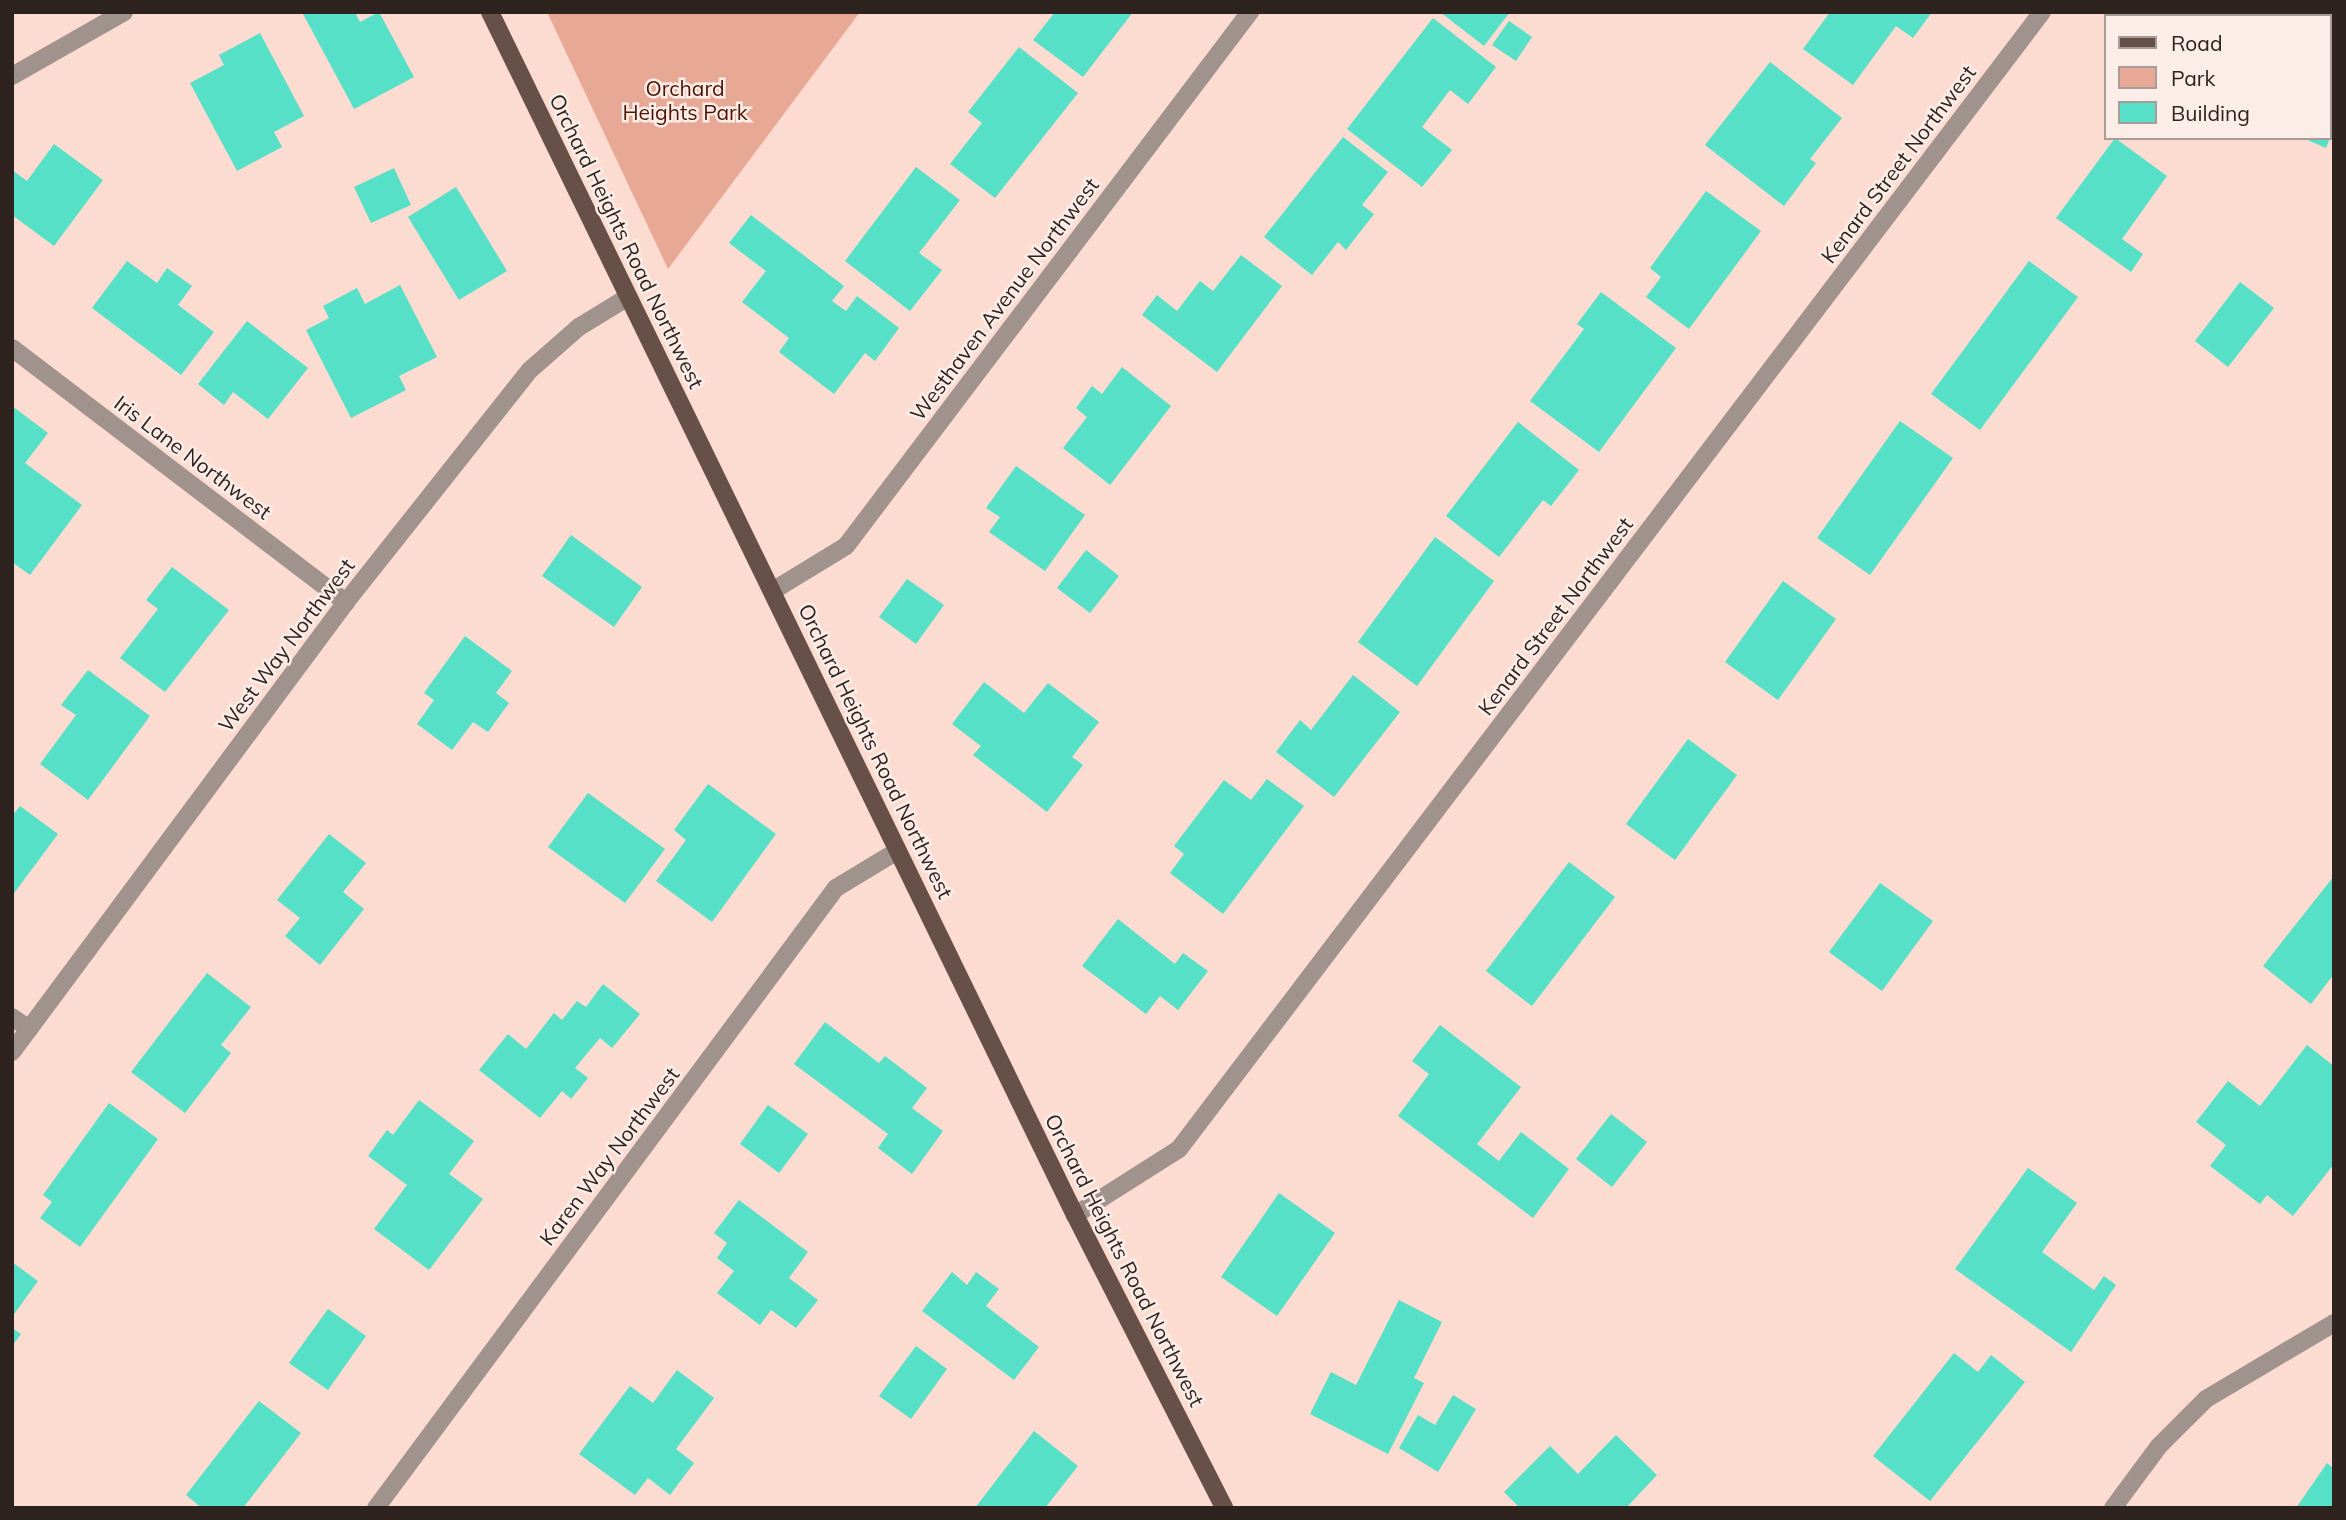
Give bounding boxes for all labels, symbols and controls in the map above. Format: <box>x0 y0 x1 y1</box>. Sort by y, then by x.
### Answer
legend <box>2104 14 2332 140</box>
text: Road <box>2171 30 2222 56</box>
street label: Kenard Street Northwest <box>1815 60 1981 268</box>
text: Park <box>2171 65 2215 91</box>
park label: Orchard Heights Park <box>623 75 747 125</box>
street label: Orchard Heights Road Northwest <box>544 89 710 393</box>
text: Building <box>2171 100 2250 126</box>
street label: Westhaven Avenue Northwest <box>904 173 1104 425</box>
street label: Iris Lane Northwest <box>110 390 276 524</box>
street label: Kenard Street Northwest <box>1472 512 1638 720</box>
street label: West Way Northwest <box>213 553 359 737</box>
street label: Orchard Heights Road Northwest <box>793 599 959 903</box>
street label: Karen Way Northwest <box>534 1062 684 1250</box>
street label: Orchard Heights Road Northwest <box>1040 1110 1210 1410</box>

